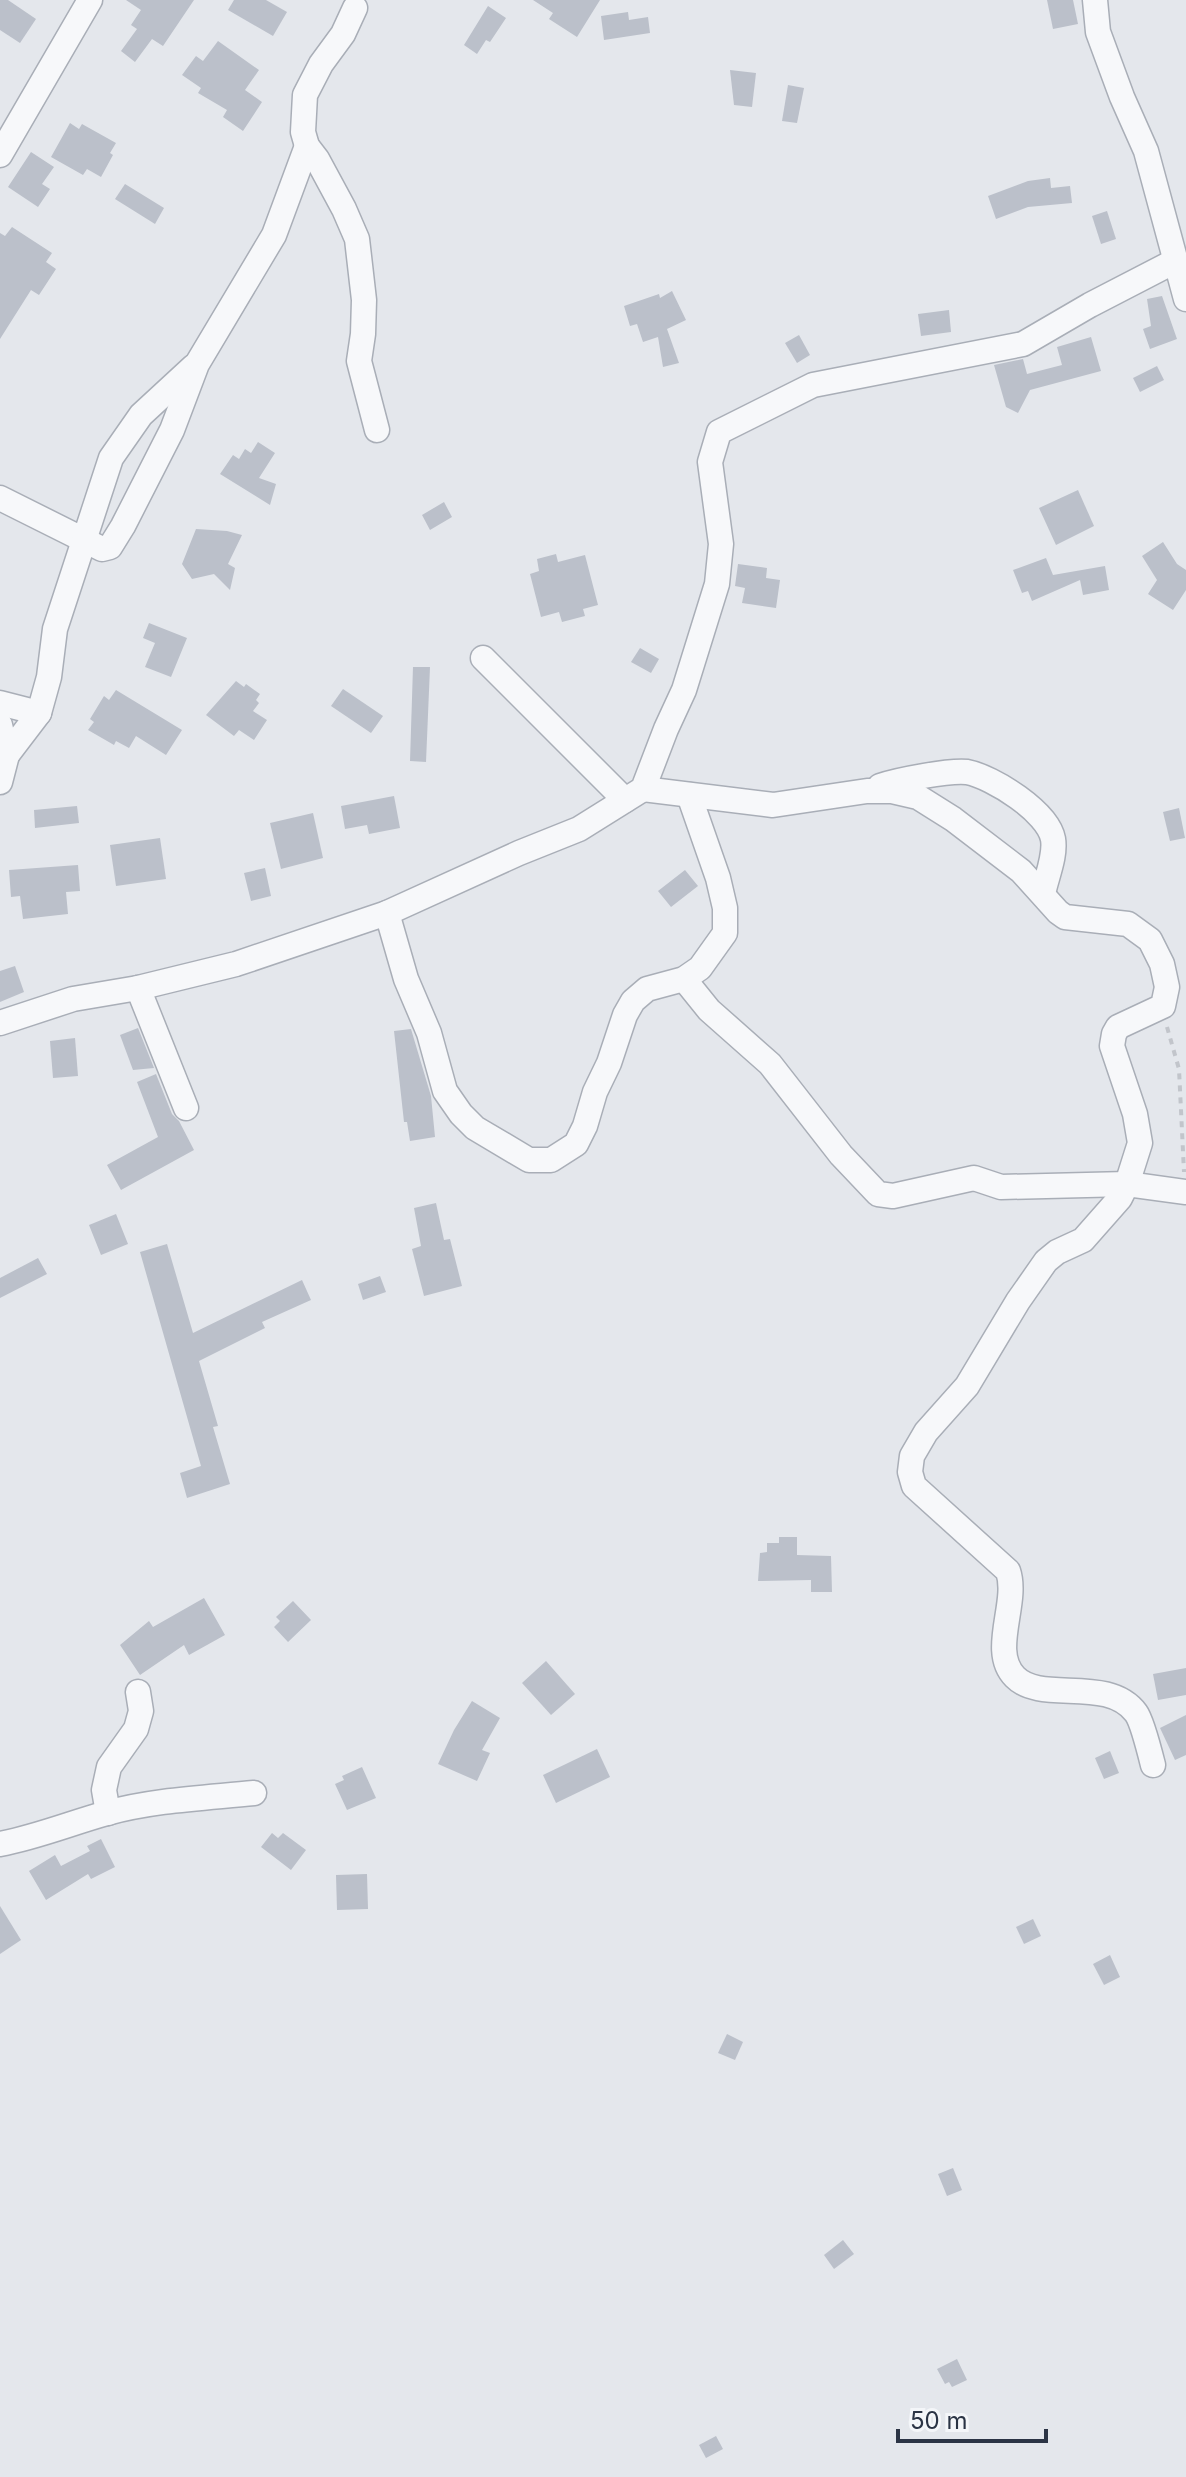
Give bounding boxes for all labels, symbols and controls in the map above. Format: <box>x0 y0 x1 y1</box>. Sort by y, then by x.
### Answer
scale bar <box>898 2393 1046 2443</box>
text: 50 m <box>910 2406 968 2435</box>

